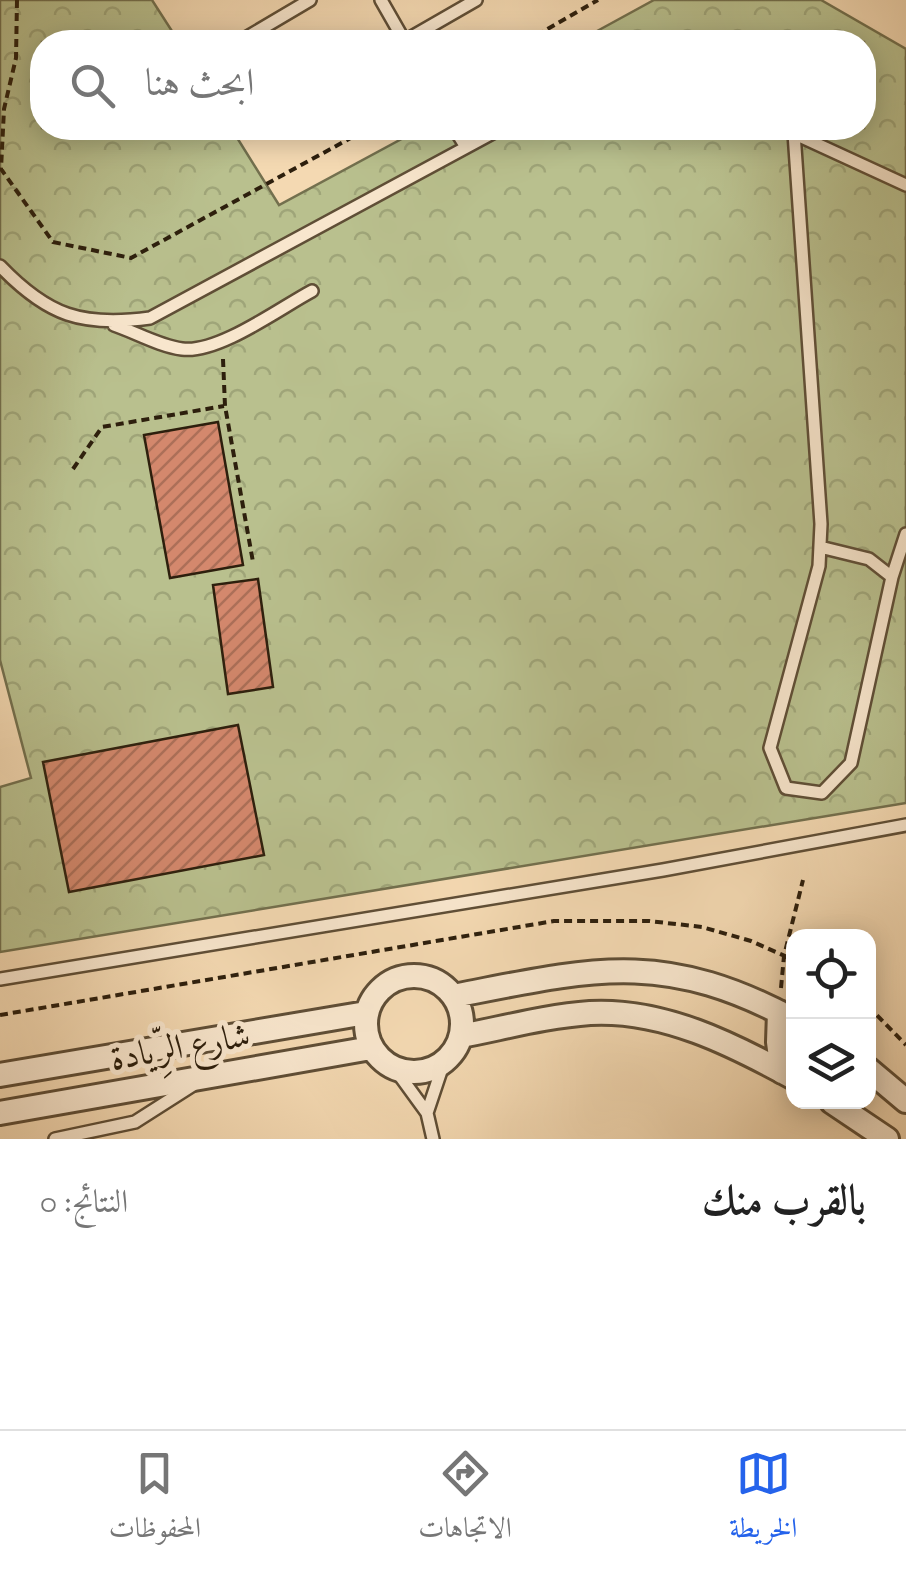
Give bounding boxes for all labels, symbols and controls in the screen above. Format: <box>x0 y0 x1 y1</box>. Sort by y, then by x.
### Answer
search box <box>30 30 876 140</box>
icon: search <box>65 58 120 113</box>
text: ابحث هنا <box>145 59 254 113</box>
map controls <box>786 929 876 1109</box>
button: locate <box>786 929 876 1019</box>
street label: شارع الرِّيادة <box>106 1010 255 1088</box>
button: layers <box>786 1019 876 1109</box>
text: بالقرب منك <box>702 1174 866 1234</box>
text: النتائج: 0 <box>40 1181 128 1227</box>
tab: المحفوظات <box>109 1446 201 1555</box>
tab: الاتجاهات <box>418 1446 512 1555</box>
tab: الخريطة <box>729 1446 797 1555</box>

